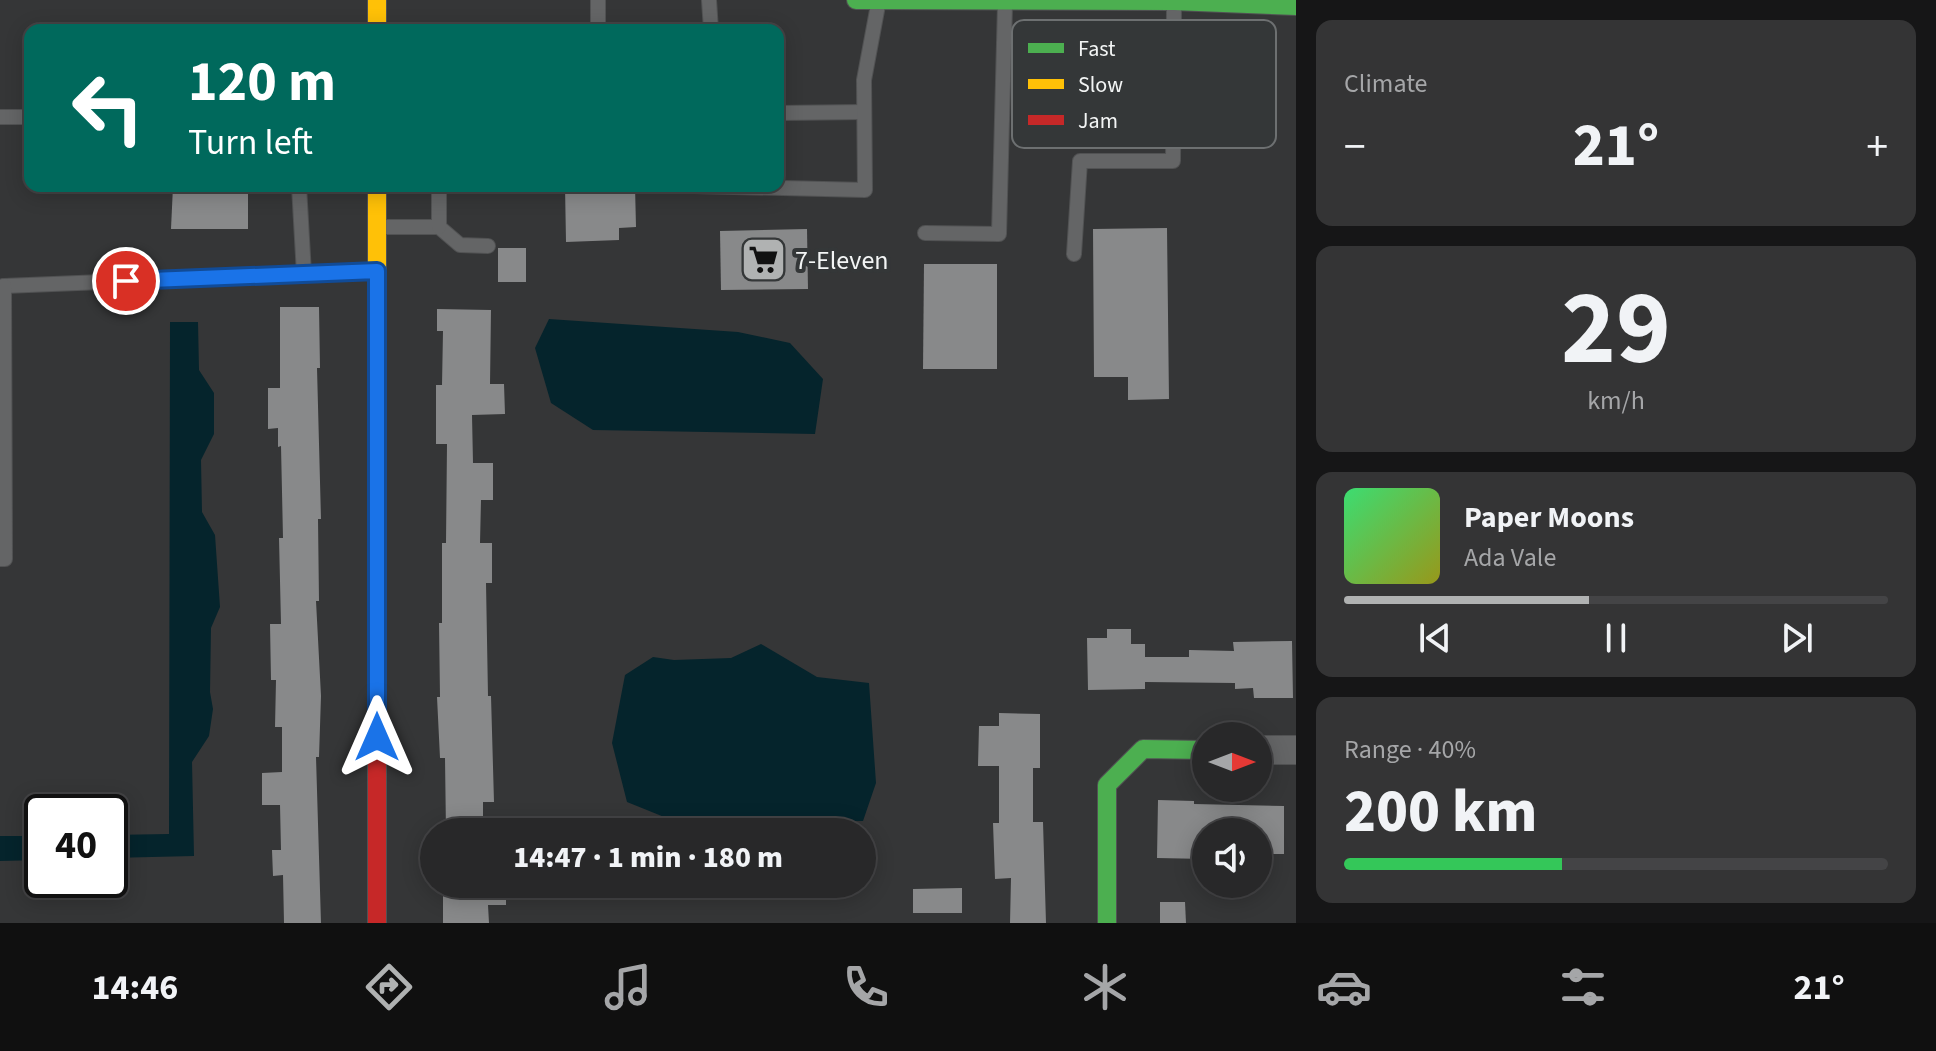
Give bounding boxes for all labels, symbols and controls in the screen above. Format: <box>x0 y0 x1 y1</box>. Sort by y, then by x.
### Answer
legend <box>1012 20 1276 148</box>
text: Fast <box>1078 33 1116 65</box>
text: 120 m <box>188 43 336 122</box>
icon: left <box>56 56 160 160</box>
text: Climate <box>1344 65 1428 102</box>
text: Slow <box>1078 69 1123 101</box>
text: 21° <box>1573 104 1659 189</box>
text: Jam <box>1078 105 1118 137</box>
text: − <box>1344 116 1366 179</box>
text: + <box>1866 116 1888 179</box>
text: Turn left <box>188 117 313 168</box>
supermarket icon: 7-Eleven <box>740 236 788 284</box>
place label: 7-Eleven <box>795 242 889 279</box>
pin <box>92 247 160 315</box>
text: 29 <box>1561 256 1671 404</box>
icon: arrive <box>104 259 148 303</box>
text: km/h <box>1587 382 1645 419</box>
text: Paper Moons <box>1464 496 1634 539</box>
text: Ada Vale <box>1464 539 1556 576</box>
icon: previous <box>1413 616 1457 660</box>
icon: pause <box>1594 616 1638 660</box>
icon: next <box>1775 616 1819 660</box>
position arrow <box>335 695 419 779</box>
north arrow <box>1192 722 1272 802</box>
map controls <box>1192 722 1272 898</box>
text: Range · 40% <box>1344 731 1476 768</box>
text: 200 km <box>1344 770 1537 855</box>
speed limit sign: 40 <box>24 794 128 898</box>
button: sound <box>1192 818 1272 898</box>
text: 14:47 · 1 min · 180 m <box>513 836 783 879</box>
icon: directions <box>361 959 417 1015</box>
icon: music <box>600 959 656 1015</box>
icon: phone <box>838 959 894 1015</box>
icon: climate <box>1077 959 1133 1015</box>
icon: car <box>1316 959 1372 1015</box>
icon: filters <box>1555 959 1611 1015</box>
text: 14:46 <box>91 962 178 1013</box>
text: 21° <box>1793 962 1845 1013</box>

